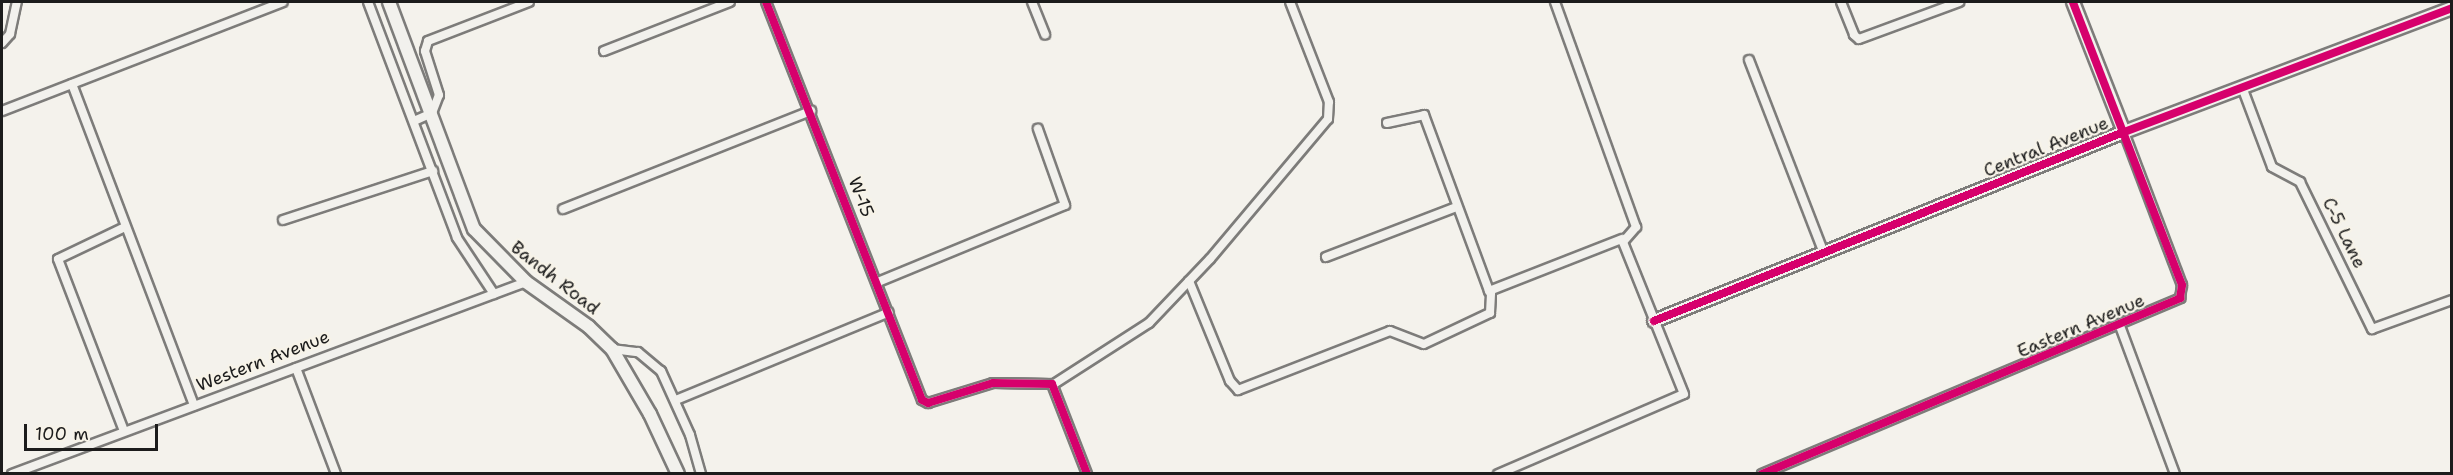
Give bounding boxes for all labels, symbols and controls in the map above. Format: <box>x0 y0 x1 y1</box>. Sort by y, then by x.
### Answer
street label: Central Avenue <box>1980 112 2112 182</box>
street label: W-15 <box>844 174 878 220</box>
street label: C-5 Lane <box>2318 194 2370 272</box>
street label: Bandh Road <box>506 237 604 319</box>
street label: Eastern Avenue <box>2014 289 2148 363</box>
street label: Western Avenue <box>193 326 333 396</box>
scale bar <box>27 412 160 450</box>
text: 100 m <box>35 422 89 446</box>

